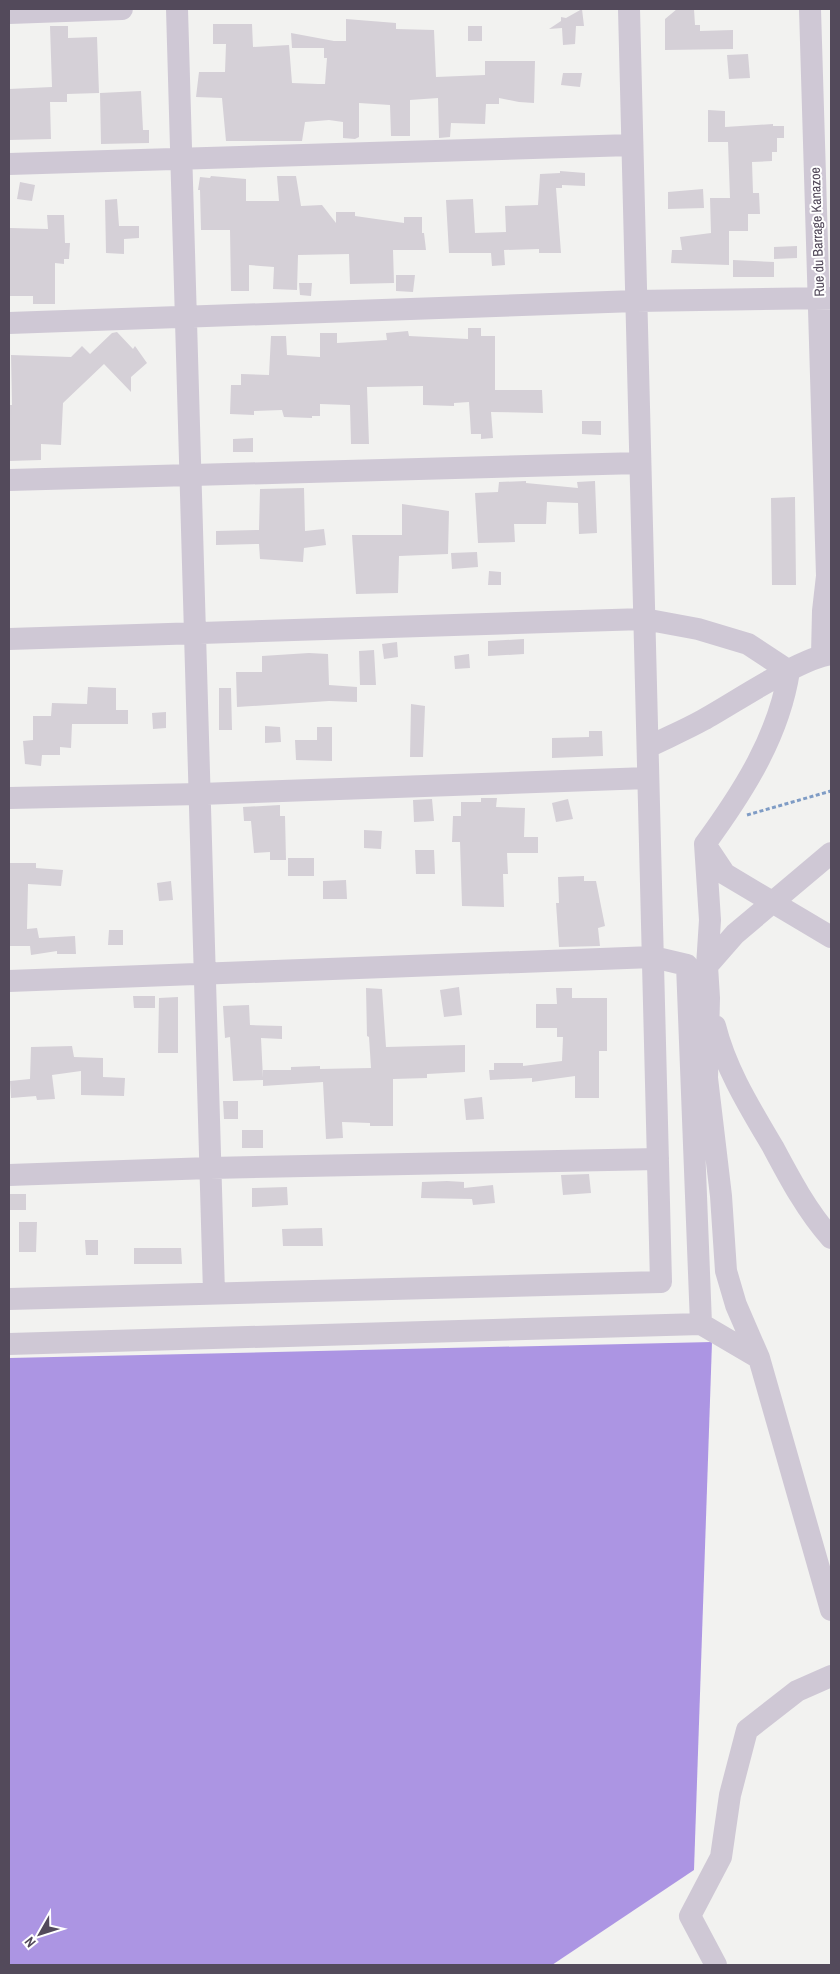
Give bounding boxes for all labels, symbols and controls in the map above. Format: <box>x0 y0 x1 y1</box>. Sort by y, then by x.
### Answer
street label: Rue du Barrage Kanazoe <box>806 167 828 297</box>
north arrow <box>15 1909 65 1959</box>
text: N <box>20 1933 40 1951</box>

